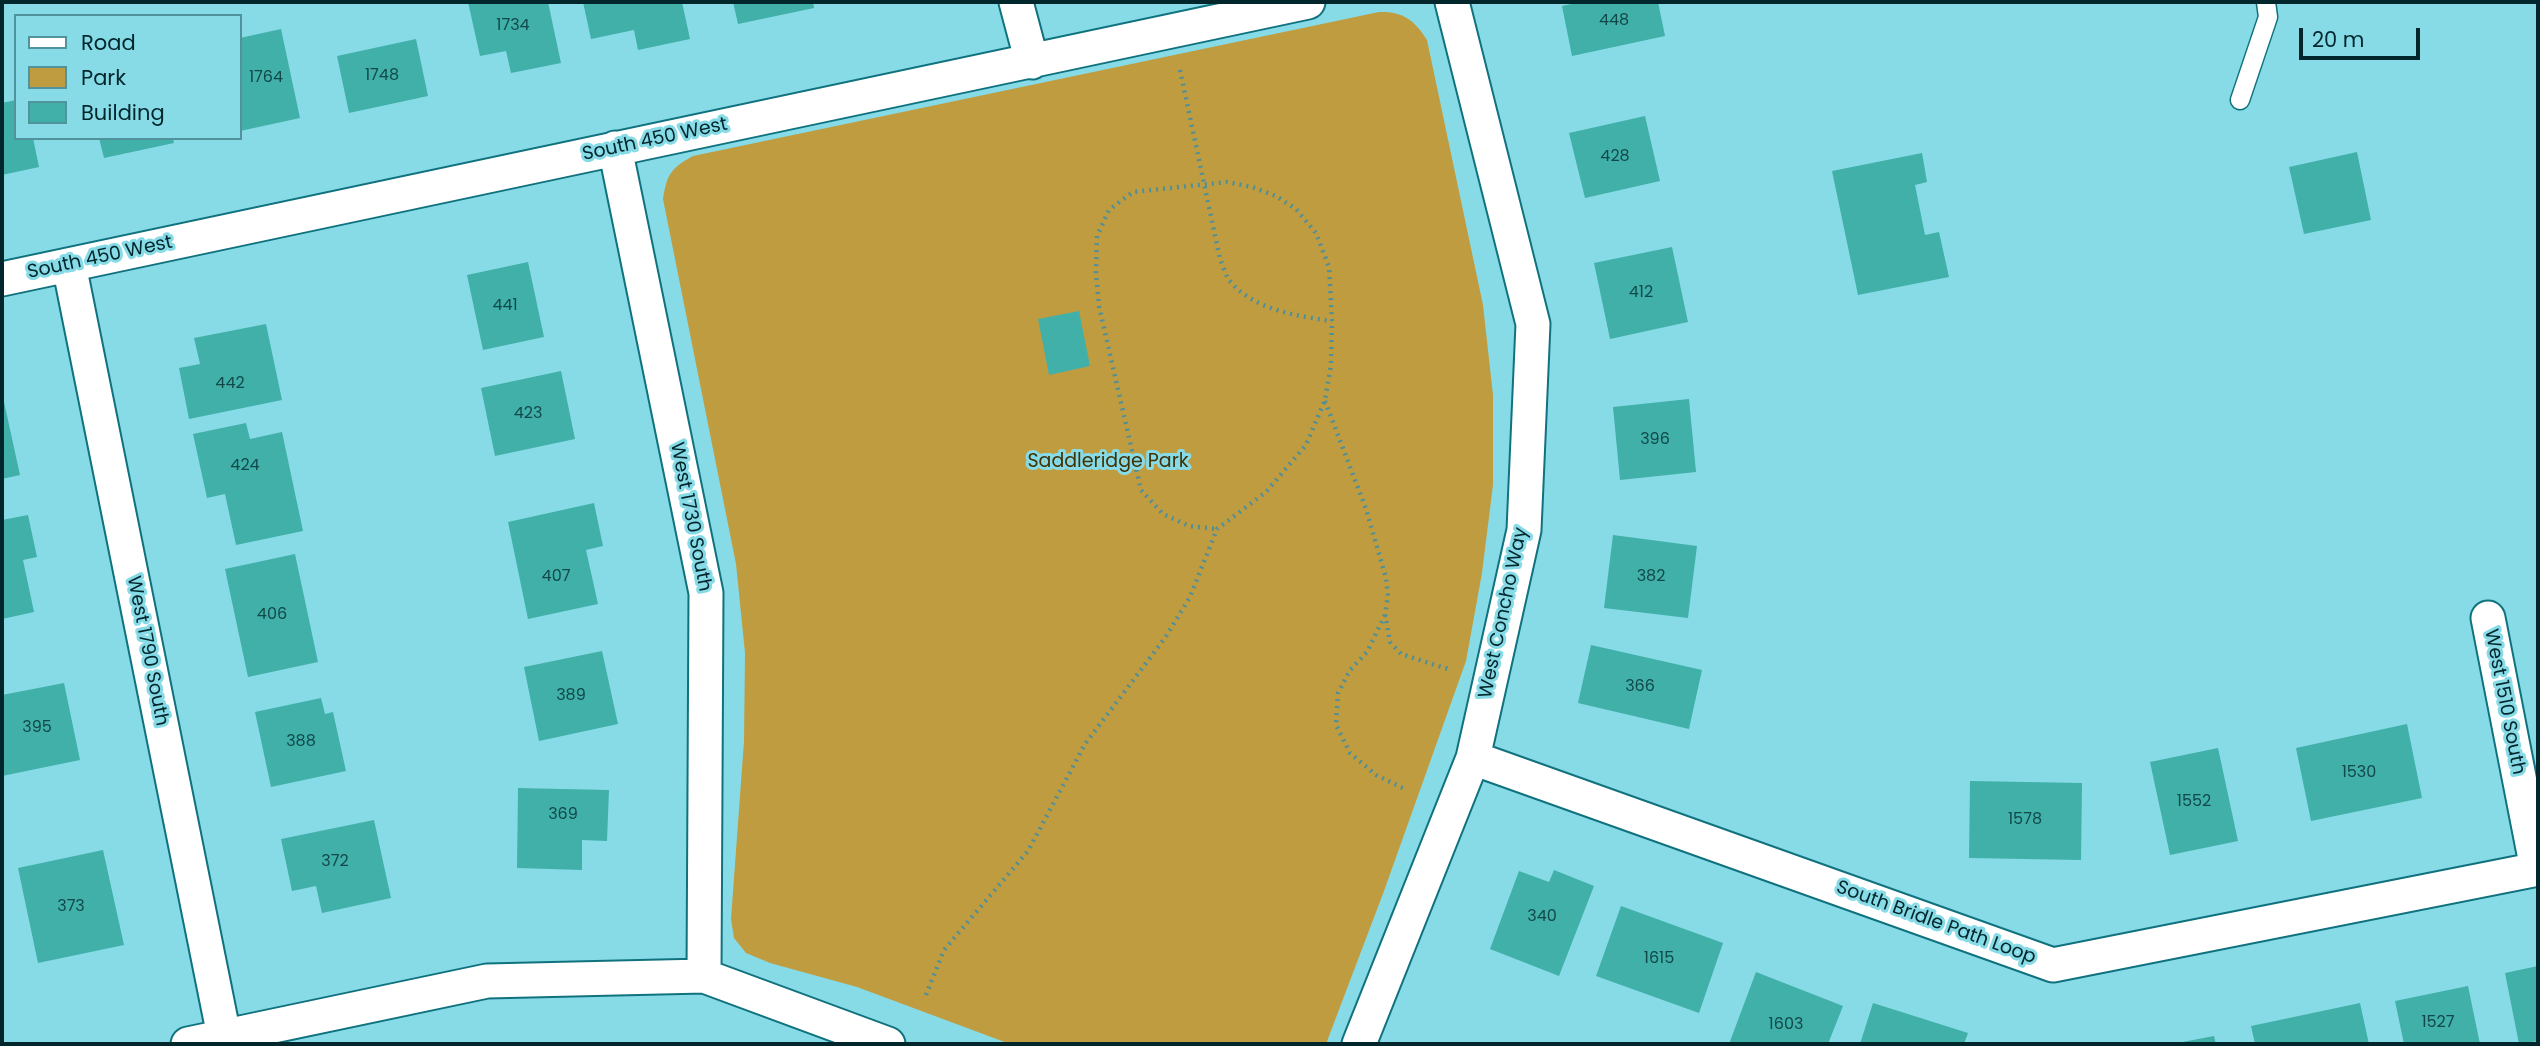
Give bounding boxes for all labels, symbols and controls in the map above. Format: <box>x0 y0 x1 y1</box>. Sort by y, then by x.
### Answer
house number: 448 <box>1599 11 1629 31</box>
legend <box>14 14 242 140</box>
scale bar <box>2302 14 2423 58</box>
house number: 1734 <box>496 16 530 36</box>
text: 20 m <box>2312 25 2365 54</box>
text: Road <box>81 28 136 57</box>
text: Park <box>81 63 126 92</box>
house number: 1748 <box>365 66 399 86</box>
house number: 1764 <box>249 68 283 88</box>
text: Building <box>81 98 165 127</box>
street label: South 450 West <box>580 113 730 167</box>
house number: 428 <box>1600 147 1630 167</box>
street label: South 450 West <box>25 231 175 285</box>
house number: 412 <box>1629 283 1653 303</box>
house number: 441 <box>492 296 518 316</box>
house number: 442 <box>215 374 245 394</box>
house number: 423 <box>514 404 542 424</box>
house number: 396 <box>1640 430 1670 450</box>
street label: West 1730 South <box>664 441 716 593</box>
park label: Saddleridge Park <box>1027 451 1189 473</box>
house number: 424 <box>230 456 260 476</box>
street label: West Concho Way <box>1475 525 1533 701</box>
house number: 407 <box>542 567 570 587</box>
house number: 382 <box>1637 567 1665 587</box>
street label: West 1790 South <box>121 574 173 728</box>
house number: 406 <box>257 605 287 625</box>
street label: West 1510 South <box>2479 627 2529 777</box>
house number: 366 <box>1625 677 1655 697</box>
house number: 389 <box>556 686 586 706</box>
house number: 395 <box>22 718 52 738</box>
house number: 388 <box>286 732 316 752</box>
house number: 1530 <box>2342 763 2376 783</box>
house number: 1552 <box>2177 792 2211 812</box>
house number: 369 <box>548 805 578 825</box>
house number: 1578 <box>2008 810 2042 830</box>
house number: 372 <box>321 852 349 872</box>
street label: South Bridle Path Loop <box>1833 876 2039 970</box>
house number: 373 <box>57 897 85 917</box>
house number: 340 <box>1527 907 1557 927</box>
house number: 1615 <box>1644 949 1674 969</box>
house number: 1527 <box>2421 1013 2455 1033</box>
house number: 1603 <box>1769 1015 1803 1035</box>

